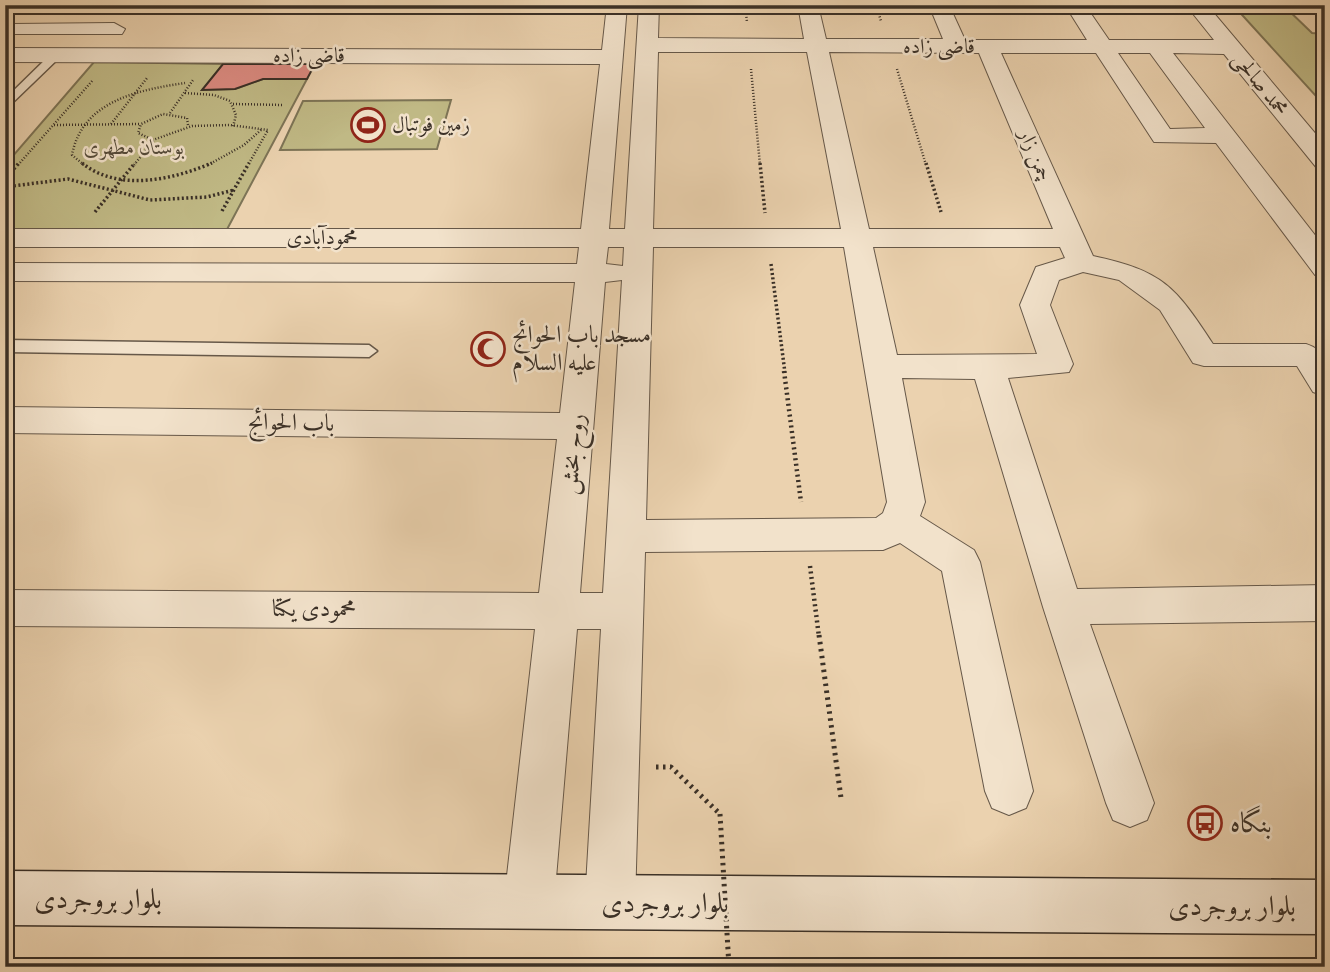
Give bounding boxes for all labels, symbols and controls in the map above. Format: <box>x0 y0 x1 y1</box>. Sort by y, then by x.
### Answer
street label: قاضی زاده <box>903 34 975 61</box>
street label: قاضی زاده <box>273 43 345 70</box>
street label: محمد صالحی <box>1226 47 1294 121</box>
sports icon: زمین فوتبال <box>349 106 387 144</box>
place label: زمین فوتبال <box>392 112 470 138</box>
street label: چمن زار <box>1012 123 1058 185</box>
park label: بوستان مطهری <box>84 135 184 161</box>
street label: محمودآبادی <box>287 224 358 251</box>
place label: مسجد باب الحوائج علیه السلام <box>512 320 651 383</box>
mosque icon: مسجد باب الحوائج علیه السلام <box>469 330 507 368</box>
street label: باب الحوائج <box>247 407 335 443</box>
street label: روح بخش <box>554 412 597 497</box>
street label: محمودی یکتا <box>272 594 356 624</box>
bus stop icon: بنگاه <box>1186 804 1224 842</box>
place label: بنگاه <box>1230 805 1272 841</box>
street label: بلوار بروجردی <box>34 882 162 917</box>
street label: بلوار بروجردی <box>601 886 729 921</box>
street label: بلوار بروجردی <box>1168 889 1296 924</box>

